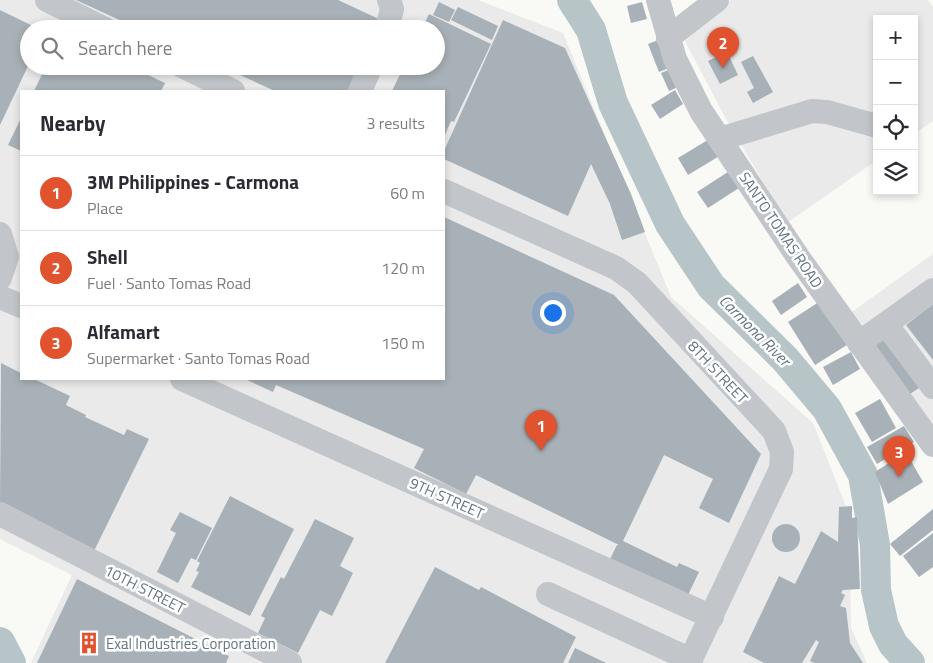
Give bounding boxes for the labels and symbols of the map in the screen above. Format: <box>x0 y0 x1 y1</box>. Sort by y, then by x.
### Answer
pin: 2 <box>707 27 739 68</box>
street label: SANTO TOMAS ROAD <box>734 167 828 293</box>
water label: Carmona River <box>714 289 798 373</box>
your location <box>540 300 566 326</box>
street label: 8TH STREET <box>682 335 754 409</box>
pin: 1 <box>525 410 557 451</box>
pin: 3 <box>883 436 915 477</box>
street label: 9TH STREET <box>406 471 488 525</box>
street label: 10TH STREET <box>101 559 189 619</box>
building icon: Exal Industries Corporation <box>76 630 102 656</box>
place label: Exal Industries Corporation <box>106 632 276 655</box>

